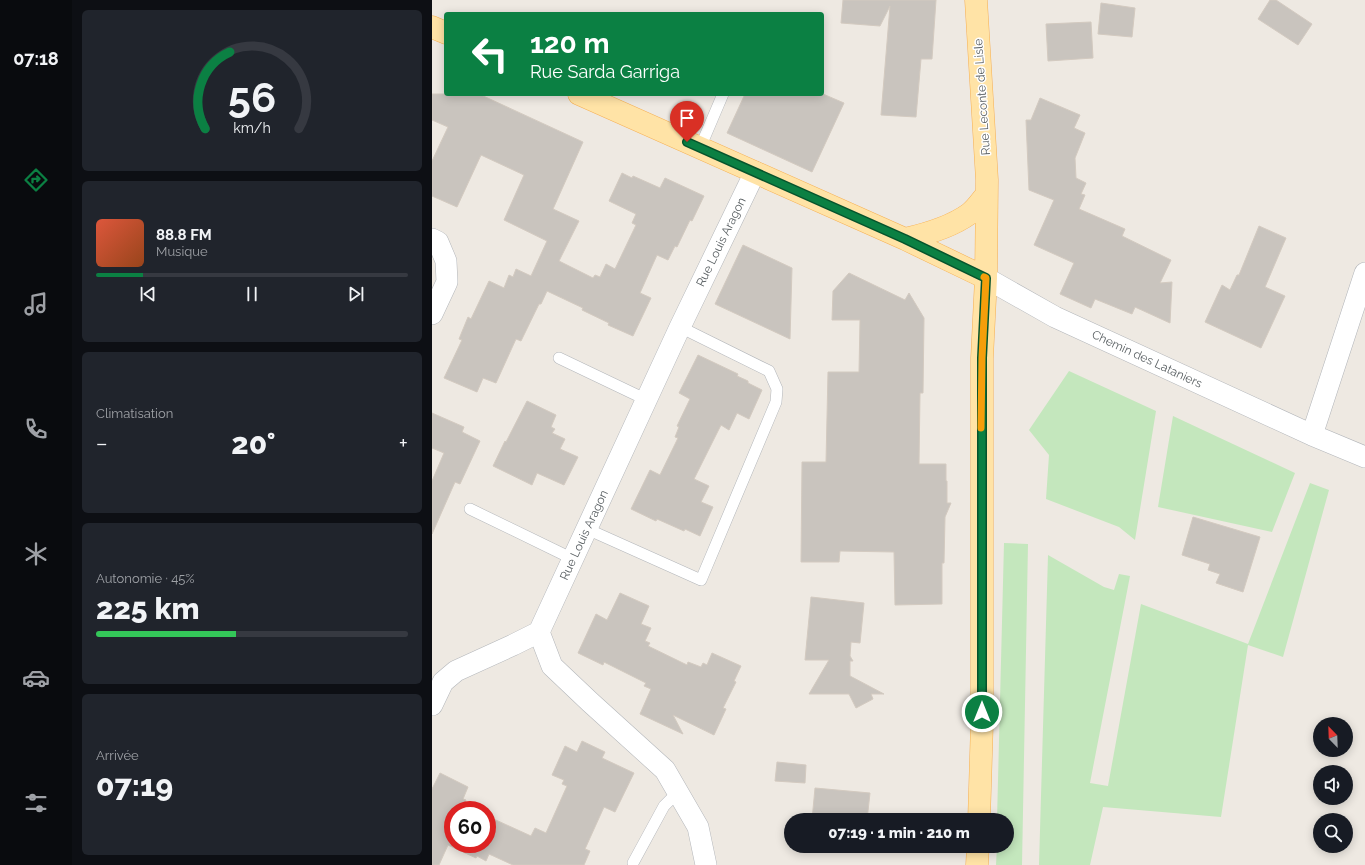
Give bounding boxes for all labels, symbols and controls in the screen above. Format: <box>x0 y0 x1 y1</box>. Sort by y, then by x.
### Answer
text: 120 m <box>530 27 610 60</box>
icon: left <box>464 28 516 80</box>
street label: Rue Leconte de Lisle <box>971 38 993 156</box>
text: 07:18 <box>13 48 59 69</box>
text: Rue Sarda Garriga <box>530 61 680 82</box>
text: 56 <box>228 72 276 121</box>
pin <box>670 101 704 142</box>
icon: arrive <box>676 107 698 129</box>
text: km/h <box>233 119 271 135</box>
icon: directions <box>22 166 50 194</box>
street label: Rue Louis Aragon <box>693 195 749 289</box>
text: 88.8 FM <box>156 226 212 244</box>
text: Musique <box>156 244 208 259</box>
icon: previous <box>137 283 159 305</box>
icon: pause <box>241 283 263 305</box>
icon: next <box>345 283 367 305</box>
icon: music <box>22 290 50 318</box>
street label: Chemin des Lataniers <box>1090 327 1205 391</box>
text: Climatisation <box>96 406 173 421</box>
icon: phone <box>22 415 50 443</box>
text: 20° <box>231 426 275 461</box>
text: − <box>96 430 108 456</box>
text: + <box>399 430 408 456</box>
street label: Rue Louis Aragon <box>557 488 611 582</box>
icon: climate <box>22 540 50 568</box>
text: Autonomie · 45% <box>96 571 195 586</box>
text: 225 km <box>96 591 200 626</box>
icon: car <box>22 664 50 692</box>
position arrow <box>961 691 1003 733</box>
north arrow <box>1313 717 1353 757</box>
map controls <box>1313 717 1353 853</box>
text: Arrivée <box>96 748 139 763</box>
button: sound <box>1313 765 1353 805</box>
text: 07:19 <box>96 768 173 803</box>
icon: filters <box>22 789 50 817</box>
speed limit sign: 60 <box>444 801 496 853</box>
button: search <box>1313 813 1353 853</box>
text: 07:19 · 1 min · 210 m <box>828 824 970 842</box>

